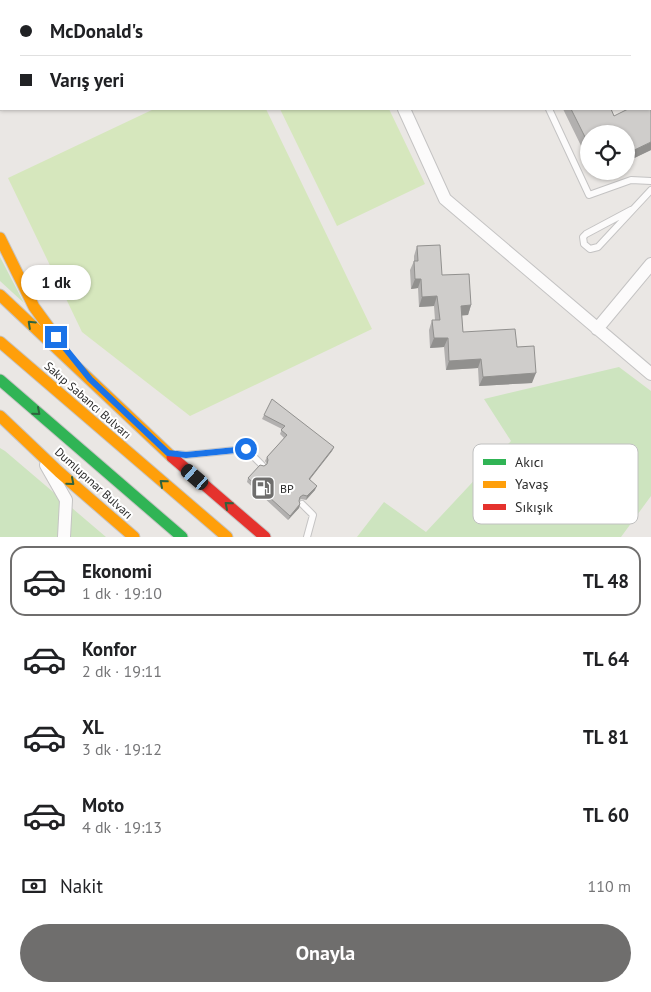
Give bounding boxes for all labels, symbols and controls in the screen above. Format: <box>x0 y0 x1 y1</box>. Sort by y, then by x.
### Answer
text: McDonald's <box>50 19 143 43</box>
text: Varış yeri <box>50 68 124 92</box>
map controls <box>580 125 635 180</box>
button: locate <box>580 125 635 180</box>
callout: 1 dk <box>21 264 91 300</box>
text: 1 dk <box>41 272 71 292</box>
one-way arrow <box>28 321 37 330</box>
route end <box>45 326 67 348</box>
street label: Sakıp Sabancı Bulvarı <box>42 358 134 442</box>
one-way arrow <box>31 406 40 415</box>
route start <box>235 438 257 460</box>
street label: Dumlupınar Bulvarı <box>52 444 136 522</box>
legend <box>473 444 638 524</box>
text: Akıcı <box>515 453 544 471</box>
car <box>178 461 211 493</box>
fuel station icon: BP <box>250 475 276 501</box>
text: Yavaş <box>515 475 548 493</box>
one-way arrow <box>65 476 74 485</box>
one-way arrow <box>160 479 169 488</box>
place label: BP <box>280 481 294 496</box>
text: Sıkışık <box>515 498 553 516</box>
one-way arrow <box>225 502 234 511</box>
icon: car <box>22 559 67 604</box>
text: Ekonomi <box>82 559 152 583</box>
text: TL 48 <box>583 569 629 593</box>
text: 1 dk · 19:10 <box>82 583 162 603</box>
icon: car <box>22 637 67 682</box>
text: Konfor <box>82 637 136 661</box>
text: TL 64 <box>583 647 629 671</box>
text: 2 dk · 19:11 <box>82 661 162 681</box>
icon: car <box>22 715 67 760</box>
text: XL <box>82 715 104 739</box>
text: TL 81 <box>583 725 629 749</box>
text: 3 dk · 19:12 <box>82 739 162 759</box>
icon: car <box>22 793 67 838</box>
text: Moto <box>82 793 124 817</box>
text: TL 60 <box>583 803 629 827</box>
text: 4 dk · 19:13 <box>82 817 162 837</box>
icon: cash <box>20 872 48 900</box>
text: Nakit <box>60 874 103 898</box>
text: 110 m <box>588 876 631 896</box>
button: Onayla <box>20 924 631 982</box>

